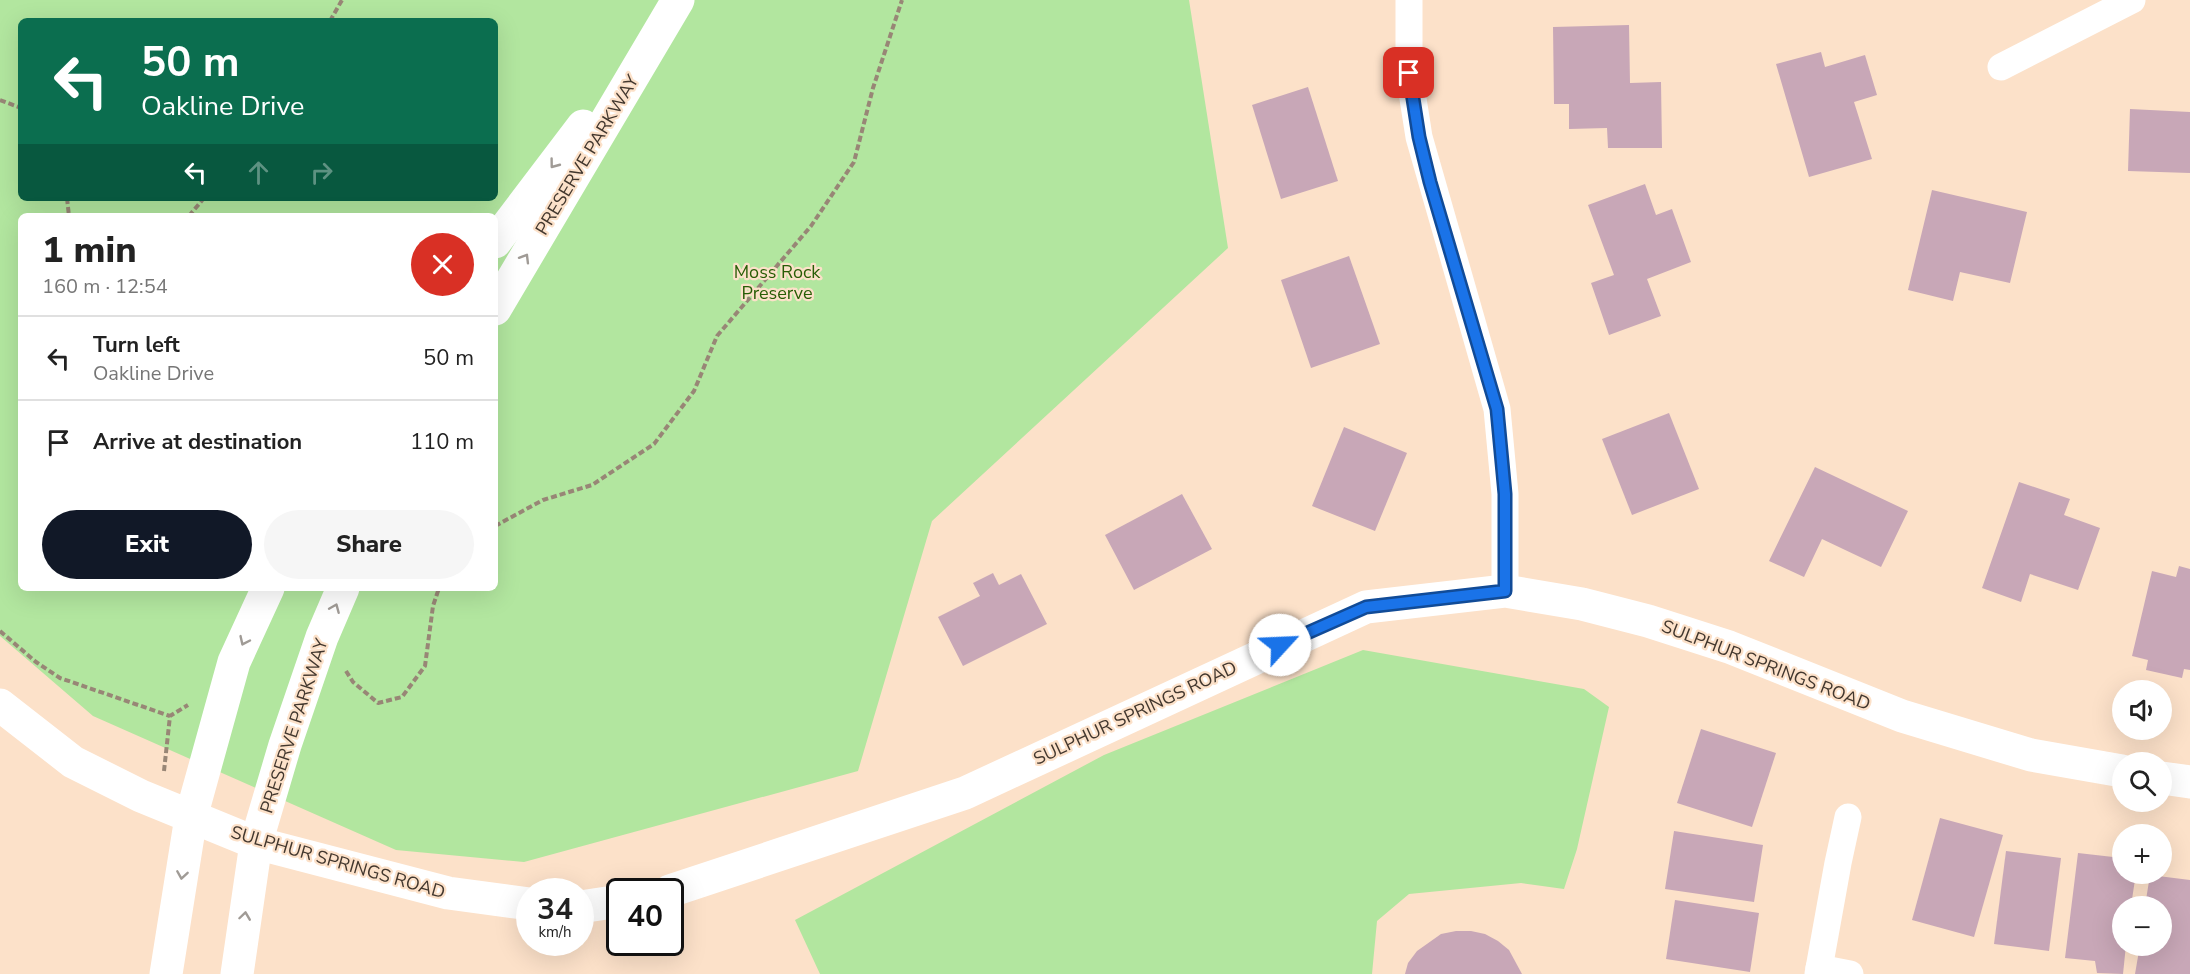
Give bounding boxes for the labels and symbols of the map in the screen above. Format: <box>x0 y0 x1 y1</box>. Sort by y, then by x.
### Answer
pin <box>1383 47 1434 98</box>
street label: PRESERVE PARKWAY <box>530 70 644 239</box>
one-way arrow <box>550 157 561 168</box>
one-way arrow <box>518 254 529 264</box>
park label: Moss Rock Preserve <box>734 260 821 305</box>
one-way arrow <box>328 603 340 614</box>
position arrow <box>1248 613 1312 677</box>
street label: SULPHUR SPRINGS ROAD <box>1658 614 1874 716</box>
one-way arrow <box>239 635 251 646</box>
street label: PRESERVE PARKWAY <box>254 635 334 816</box>
street label: SULPHUR SPRINGS ROAD <box>1029 655 1241 771</box>
street label: SULPHUR SPRINGS ROAD <box>228 820 448 904</box>
one-way arrow <box>176 869 189 879</box>
speed limit sign: 40 <box>606 878 684 956</box>
one-way arrow <box>239 912 251 921</box>

